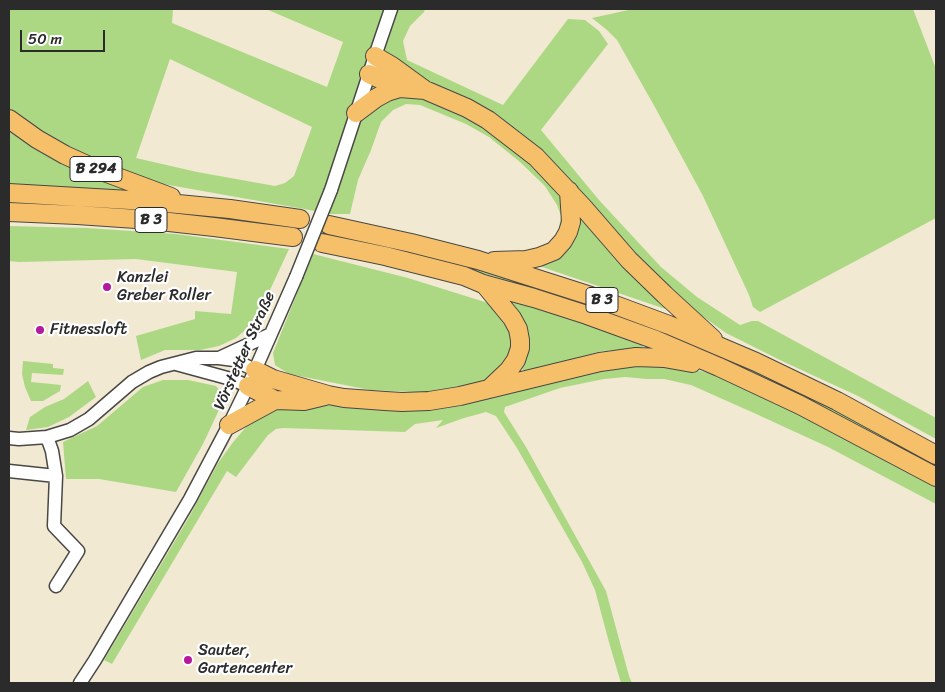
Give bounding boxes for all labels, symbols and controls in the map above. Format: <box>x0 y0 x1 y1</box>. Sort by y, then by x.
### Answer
scale bar <box>22 20 108 52</box>
text: 50 m <box>28 26 62 52</box>
road number: B 294 <box>70 156 122 182</box>
road number: B 3 <box>135 208 167 232</box>
place label: Kanzlei Greber Roller <box>117 268 211 306</box>
marker: Kanzlei Greber Roller <box>101 281 113 293</box>
road number: B 3 <box>586 288 618 312</box>
street label: Vörstetter Straße <box>210 289 280 413</box>
place label: Fitnessloft <box>50 320 127 340</box>
marker: Fitnessloft <box>34 324 46 336</box>
place label: Sauter, Gartencenter <box>198 641 292 679</box>
marker: Sauter, Gartencenter <box>182 654 194 666</box>

